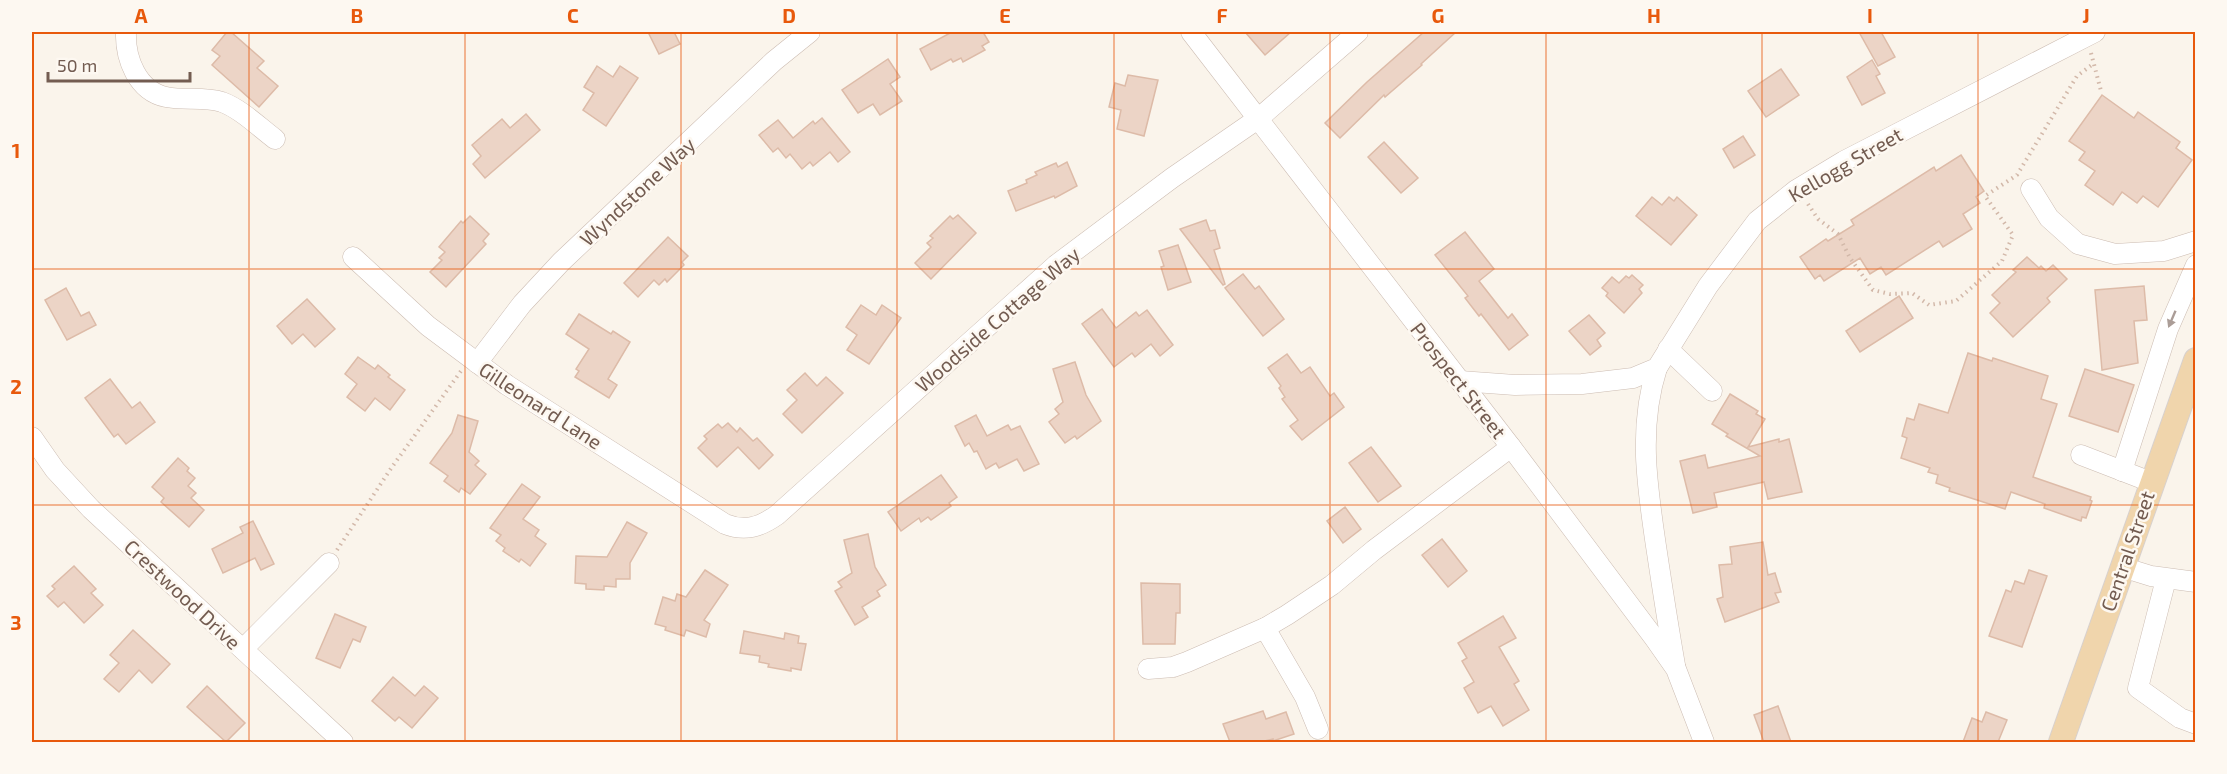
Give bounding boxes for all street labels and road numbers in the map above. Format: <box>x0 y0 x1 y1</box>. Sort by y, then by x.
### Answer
street label: Kellogg Street <box>1784 121 1907 206</box>
street label: Wyndstone Way <box>574 131 700 250</box>
street label: Woodside Cottage Way <box>910 241 1084 397</box>
street label: Prospect Street <box>1406 317 1512 443</box>
street label: Gilleonard Lane <box>475 356 607 454</box>
street label: Central Street <box>2095 487 2159 614</box>
street label: Crestwood Drive <box>120 534 246 654</box>

